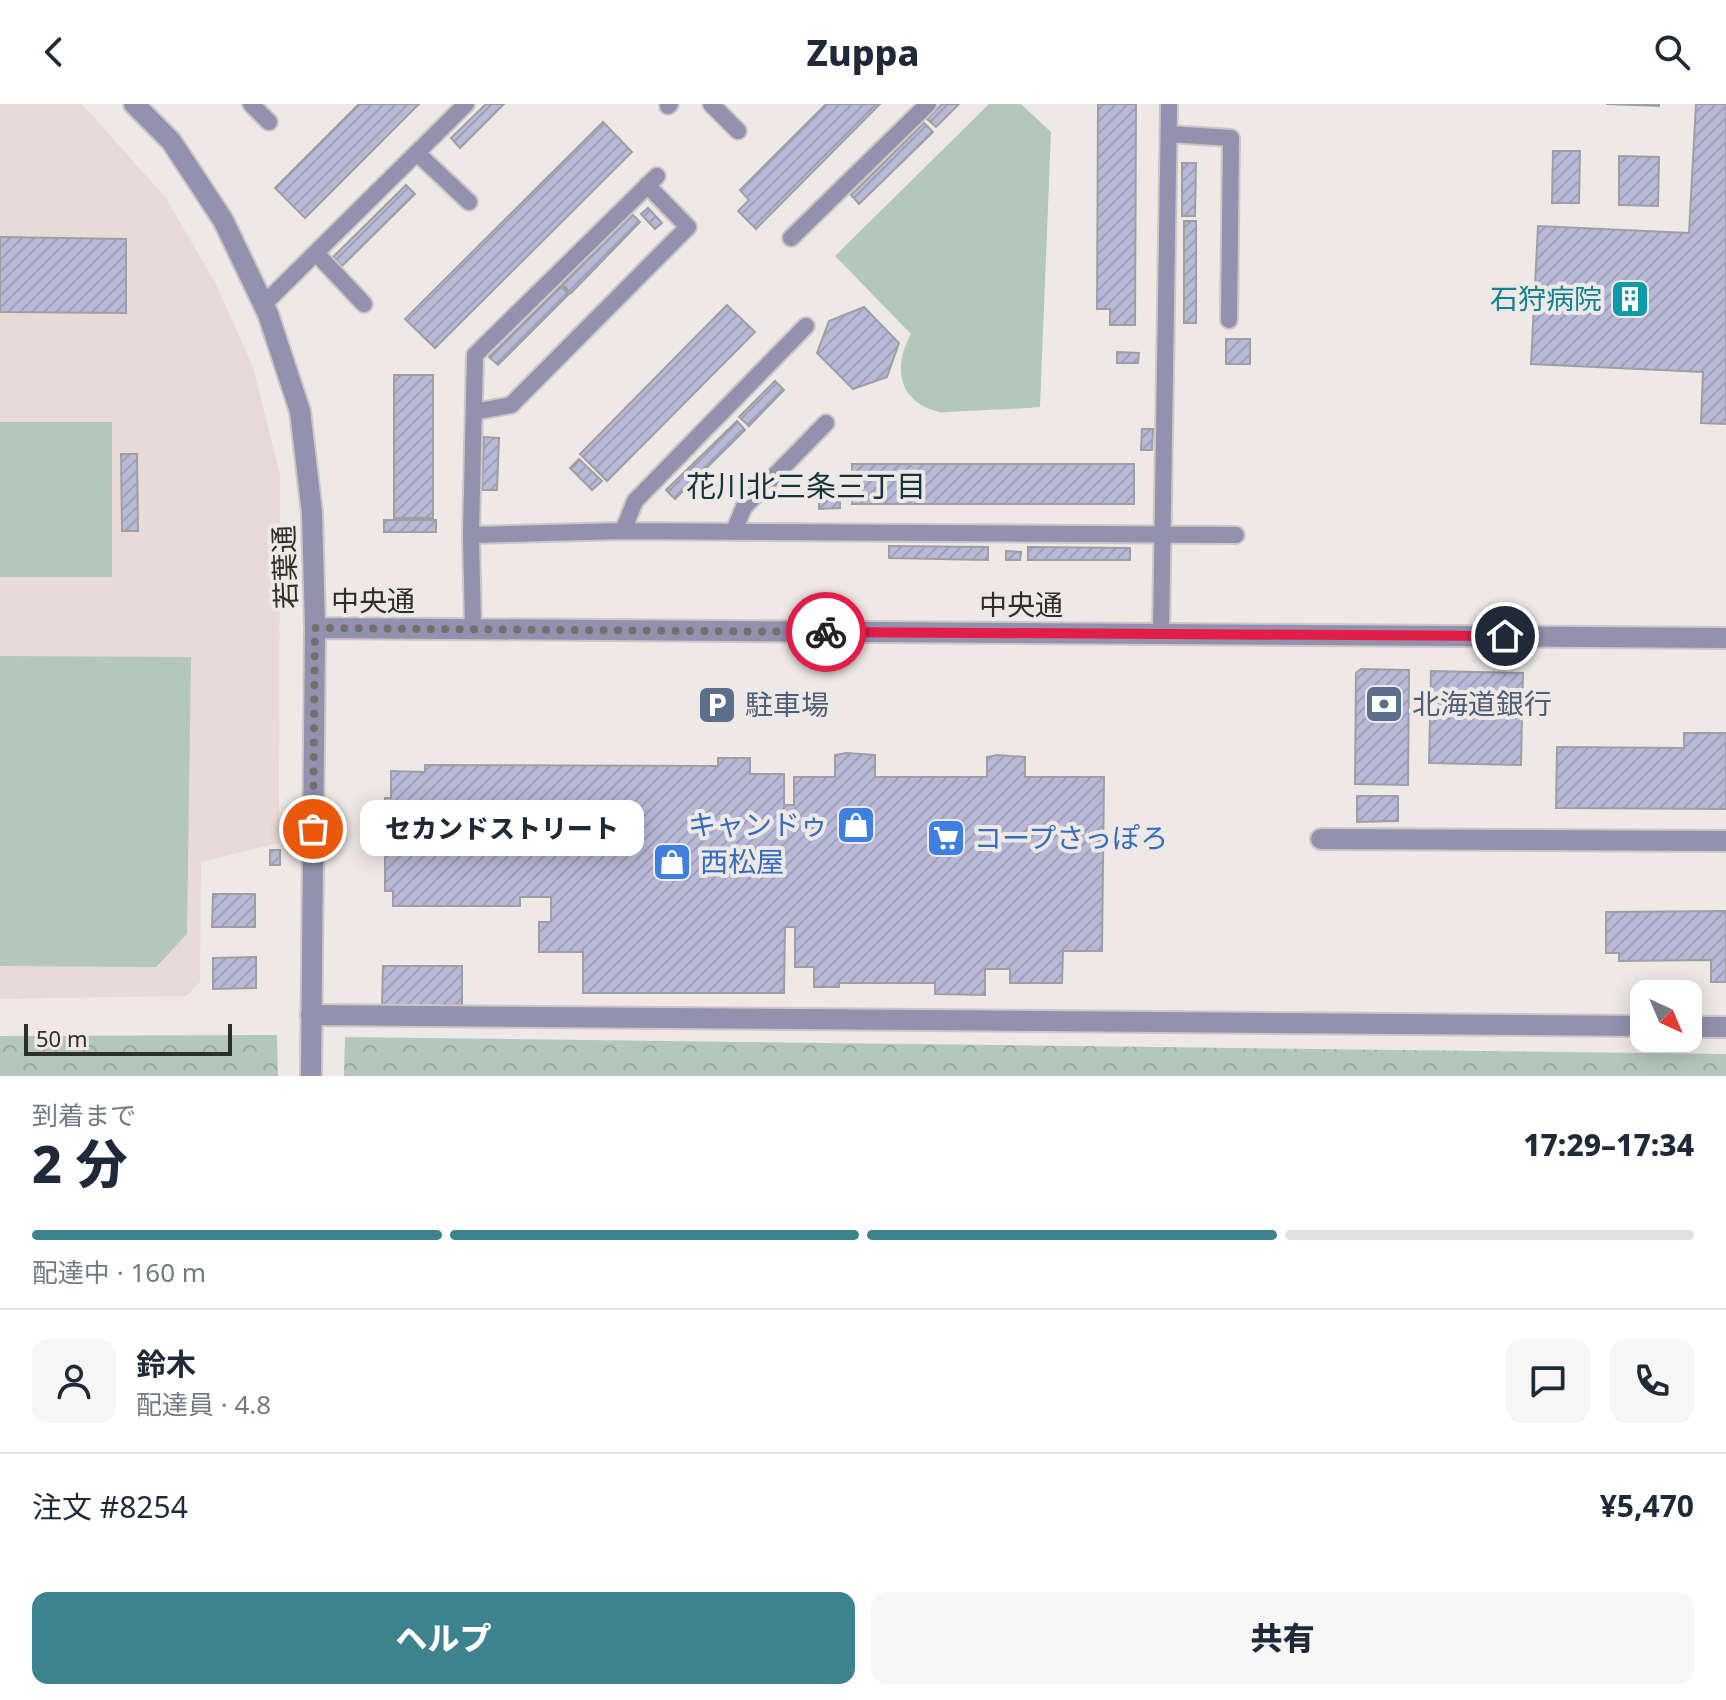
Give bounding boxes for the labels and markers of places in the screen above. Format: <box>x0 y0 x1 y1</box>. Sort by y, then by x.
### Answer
building icon: 石狩病院 <box>1609 278 1651 320</box>
place label: 石狩病院 <box>1490 279 1602 317</box>
pin <box>1471 602 1539 670</box>
bank icon: 北海道銀行 <box>1363 683 1405 725</box>
parking icon: 駐車場 <box>696 684 738 726</box>
place label: 北海道銀行 <box>1412 684 1552 722</box>
place label: 駐車場 <box>745 685 829 723</box>
pin <box>279 795 347 863</box>
callout: セカンドストリート <box>361 801 645 857</box>
shop icon: キャンドゥ <box>835 804 877 846</box>
place label: キャンドゥ <box>688 805 828 843</box>
supermarket icon: コープさっぽろ <box>925 817 967 859</box>
place label: コープさっぽろ <box>974 818 1168 856</box>
shop icon: 西松屋 <box>651 841 693 883</box>
place label: 西松屋 <box>700 842 784 880</box>

